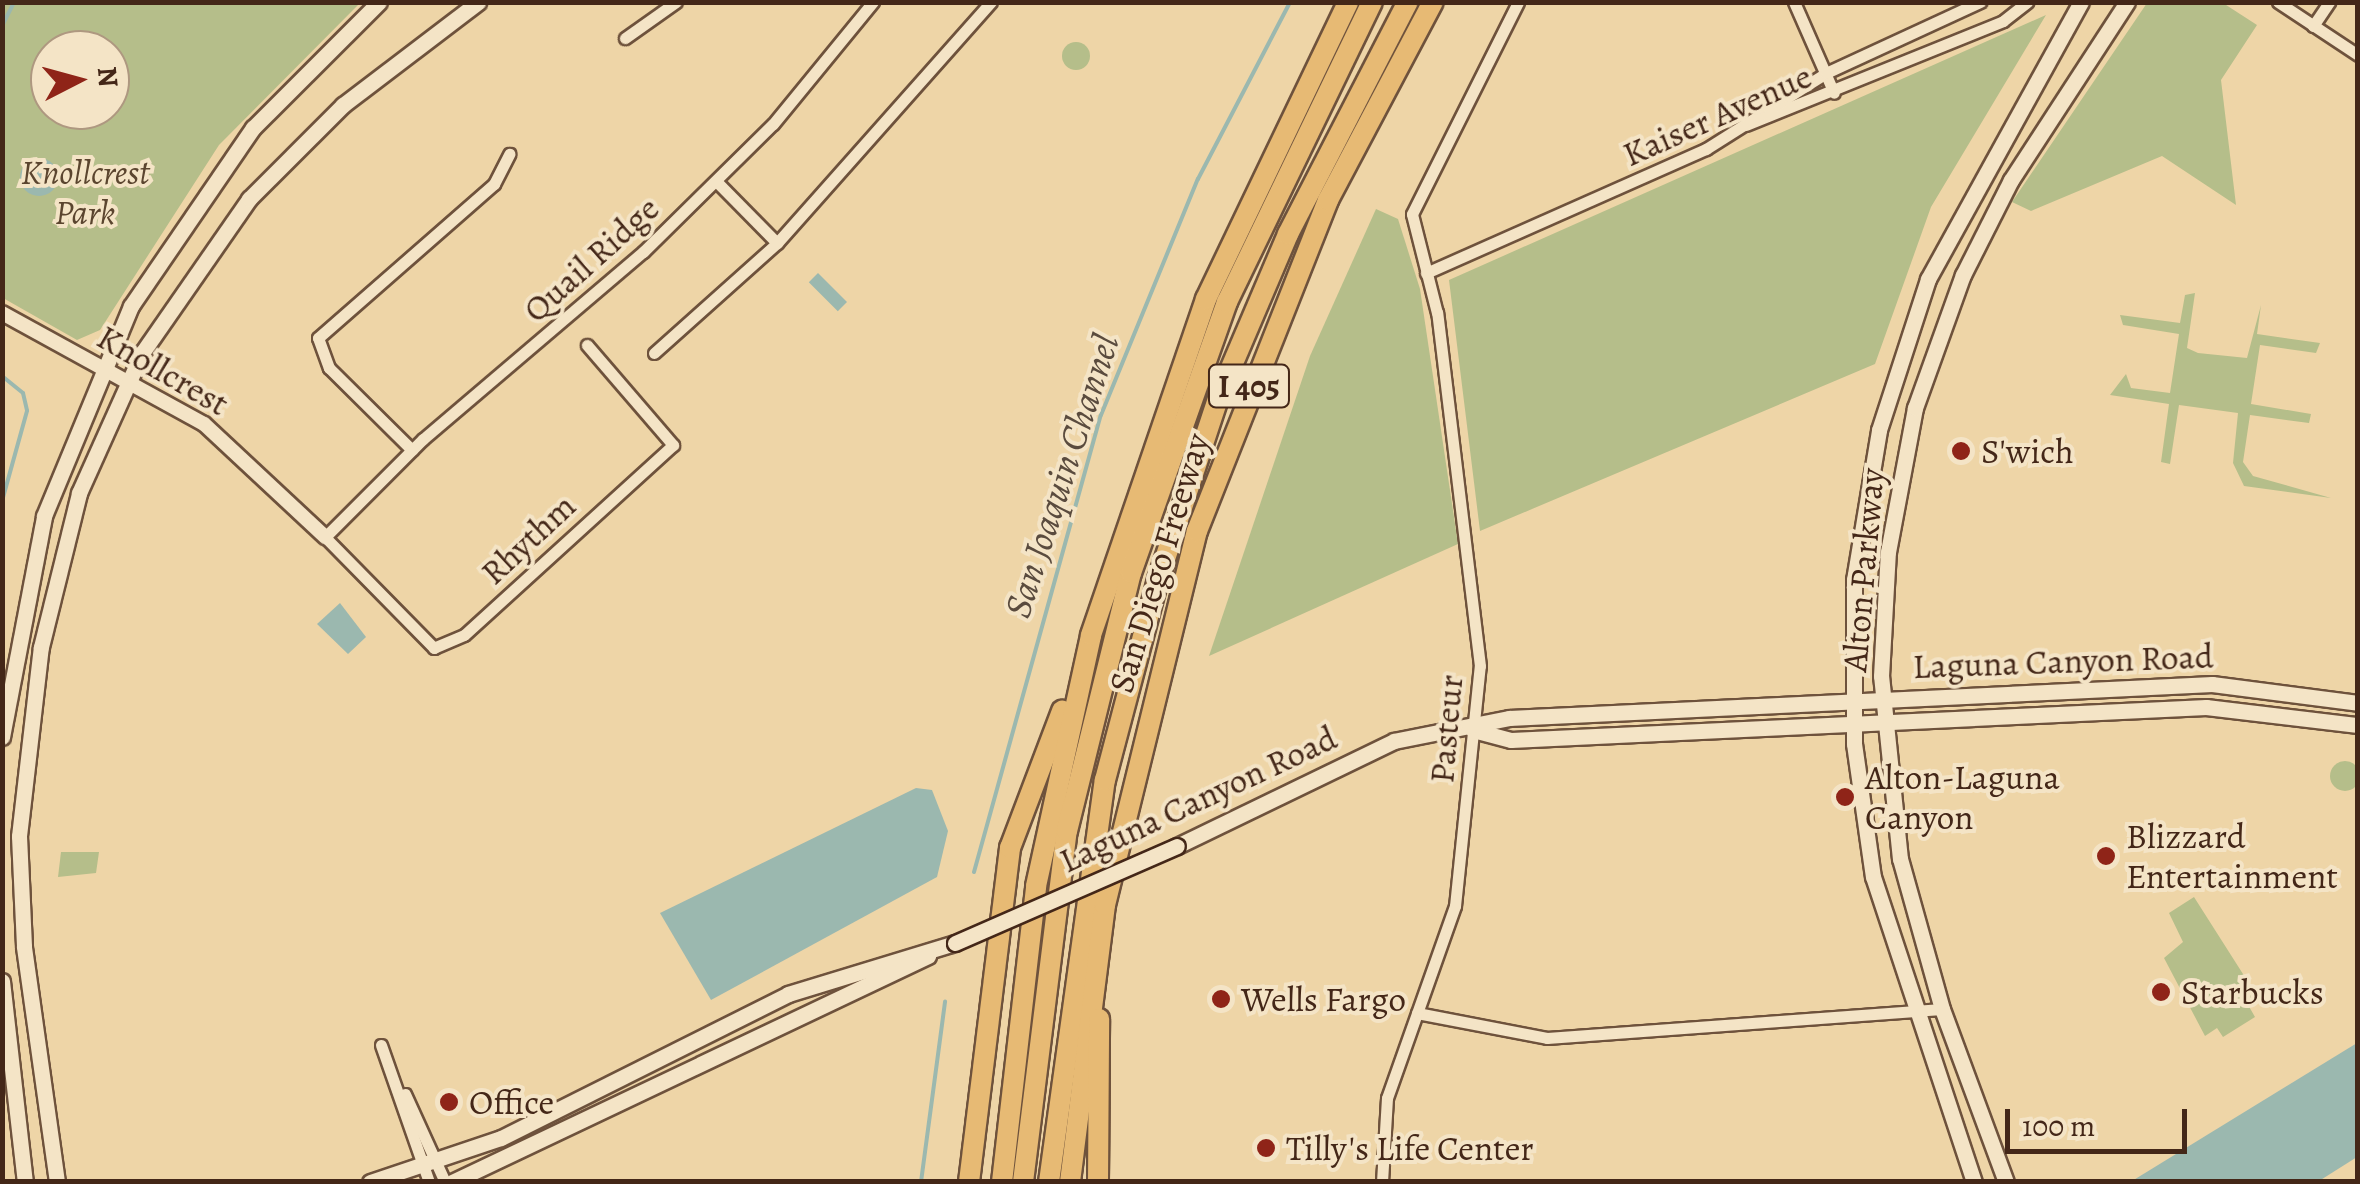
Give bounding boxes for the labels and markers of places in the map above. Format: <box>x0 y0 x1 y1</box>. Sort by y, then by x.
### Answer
place label: S'wich <box>1981 430 2074 472</box>
marker: S'wich <box>1950 440 1972 462</box>
place label: Alton-Laguna Canyon <box>1865 756 2060 838</box>
marker: Alton-Laguna Canyon <box>1834 786 1856 808</box>
place label: Blizzard Entertainment <box>2126 815 2338 897</box>
marker: Blizzard Entertainment <box>2095 845 2117 867</box>
place label: Starbucks <box>2181 971 2324 1013</box>
place label: Wells Fargo <box>1241 978 1406 1020</box>
marker: Starbucks <box>2150 981 2172 1003</box>
marker: Wells Fargo <box>1210 988 1232 1010</box>
place label: Office <box>469 1081 554 1123</box>
marker: Office <box>438 1091 460 1113</box>
place label: Tilly's Life Center <box>1286 1127 1534 1169</box>
marker: Tilly's Life Center <box>1255 1137 1277 1159</box>

